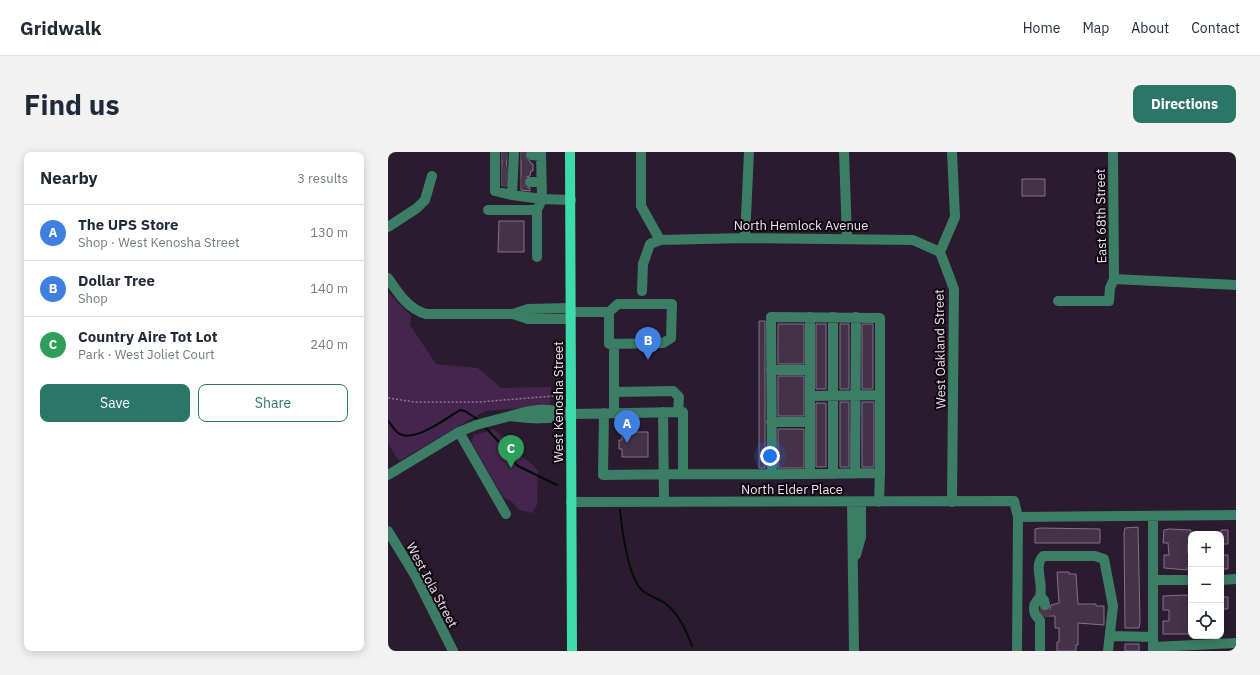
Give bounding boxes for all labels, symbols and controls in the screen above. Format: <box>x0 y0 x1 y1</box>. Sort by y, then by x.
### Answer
text: Gridwalk <box>20 16 102 40</box>
text: Home <box>1023 19 1060 37</box>
text: Map <box>1082 19 1109 37</box>
text: About <box>1131 19 1169 37</box>
text: Contact <box>1191 19 1240 37</box>
button: Directions <box>1133 85 1236 123</box>
text: Find us <box>24 86 120 123</box>
text: Nearby <box>40 167 98 189</box>
street label: East 68th Street <box>1092 169 1110 263</box>
text: 3 results <box>297 170 348 187</box>
text: The UPS Store <box>78 215 179 234</box>
street label: North Hemlock Avenue <box>734 217 868 234</box>
text: A <box>49 224 57 241</box>
text: 130 m <box>310 224 348 241</box>
text: Shop · West Kenosha Street <box>78 234 240 251</box>
text: Dollar Tree <box>78 271 155 290</box>
text: B <box>49 280 57 297</box>
text: 140 m <box>310 280 348 297</box>
street label: West Oakland Street <box>930 289 950 409</box>
text: Shop <box>78 290 108 307</box>
text: Country Aire Tot Lot <box>78 327 217 346</box>
pin: B <box>635 327 661 360</box>
text: C <box>49 336 57 353</box>
text: 240 m <box>310 336 348 353</box>
street label: West Kenosha Street <box>550 341 567 463</box>
text: Park · West Joliet Court <box>78 346 215 363</box>
button: Save <box>40 384 190 422</box>
button: Share <box>198 384 348 422</box>
pin: A <box>614 410 640 443</box>
pin: C <box>498 435 524 468</box>
your location <box>760 446 780 466</box>
street label: North Elder Place <box>741 481 843 498</box>
map controls <box>1188 531 1224 639</box>
button: + <box>1188 531 1224 567</box>
street label: West Iola Street <box>402 539 462 631</box>
button: − <box>1188 567 1224 603</box>
button: locate <box>1188 603 1224 639</box>

